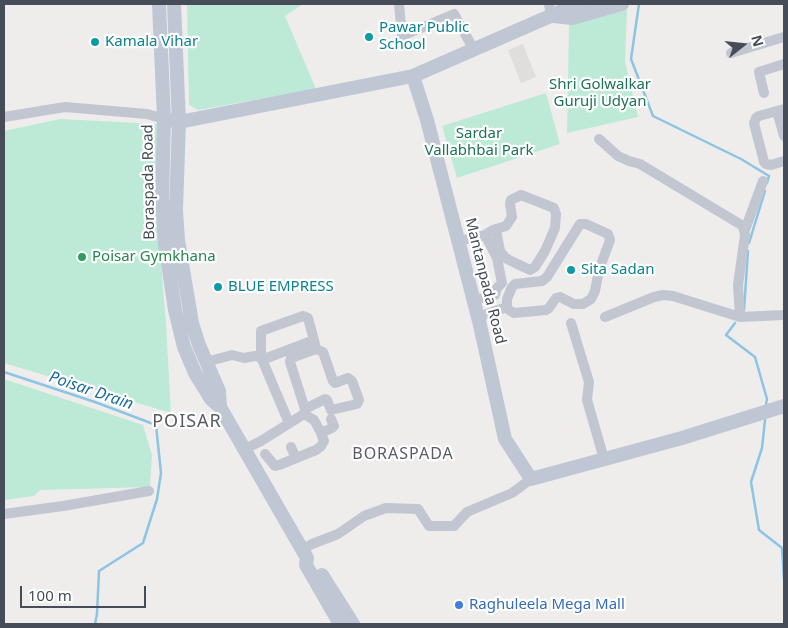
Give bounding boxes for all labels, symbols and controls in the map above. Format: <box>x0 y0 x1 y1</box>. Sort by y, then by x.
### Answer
place label: Pawar Public School <box>379 19 469 54</box>
north arrow <box>718 20 768 70</box>
marker: Pawar Public School <box>363 31 375 43</box>
place label: Kamala Vihar <box>105 33 198 51</box>
text: N <box>747 33 769 49</box>
marker: Kamala Vihar <box>89 36 101 48</box>
park label: Shri Golwalkar Guruji Udyan <box>549 76 651 111</box>
street label: Boraspada Road <box>139 124 159 240</box>
park label: Sardar Vallabhbai Park <box>425 125 533 160</box>
street label: Mantanpada Road <box>461 216 509 346</box>
place label: Poisar Gymkhana <box>92 248 216 266</box>
marker: Poisar Gymkhana <box>76 251 88 263</box>
place label: Sita Sadan <box>581 261 654 279</box>
marker: Sita Sadan <box>565 264 577 276</box>
place label: BLUE EMPRESS <box>228 278 334 296</box>
marker: BLUE EMPRESS <box>212 281 224 293</box>
water label: Poisar Drain <box>46 368 136 414</box>
district label: POISAR <box>151 411 223 433</box>
district label: BORASPADA <box>351 444 455 464</box>
scale bar <box>22 576 149 608</box>
text: 100 m <box>28 585 72 605</box>
place label: Raghuleela Mega Mall <box>469 596 625 614</box>
marker: Raghuleela Mega Mall <box>453 599 465 611</box>

